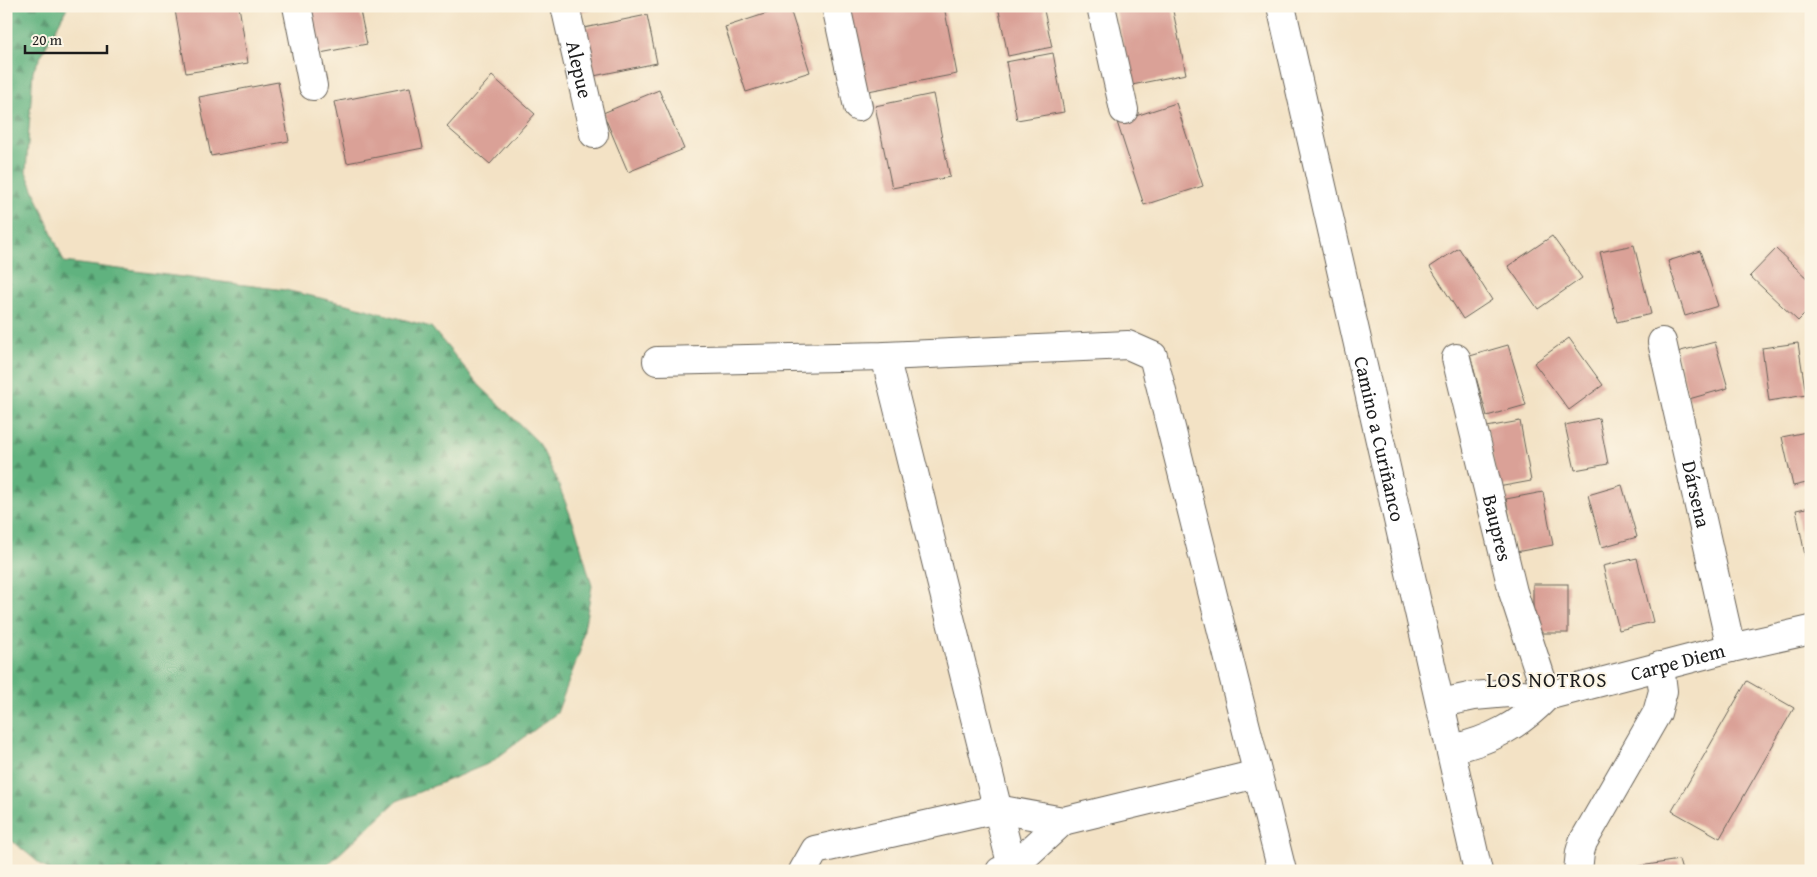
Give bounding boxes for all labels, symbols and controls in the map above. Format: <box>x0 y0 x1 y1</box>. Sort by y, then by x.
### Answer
scale bar <box>25 22 108 54</box>
text: 20 m <box>32 29 63 50</box>
street label: Alepue <box>559 38 600 101</box>
street label: Camino a Curiñanco <box>1347 353 1413 524</box>
street label: Dársena <box>1675 458 1719 531</box>
street label: Baupres <box>1476 492 1520 564</box>
street label: Carpe Diem <box>1627 635 1729 688</box>
district label: LOS NOTROS <box>1486 664 1608 695</box>

